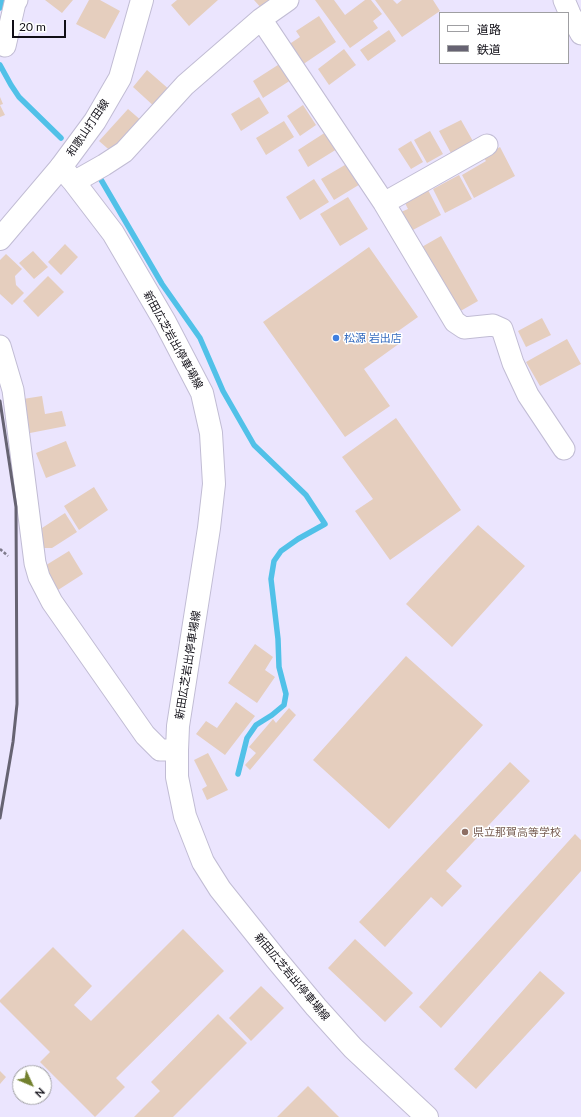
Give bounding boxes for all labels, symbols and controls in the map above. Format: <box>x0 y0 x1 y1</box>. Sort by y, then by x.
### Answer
scale bar <box>14 12 68 38</box>
legend <box>439 12 569 64</box>
text: 20 m <box>19 19 46 34</box>
text: 道路 <box>477 22 501 37</box>
text: 鉄道 <box>477 42 501 57</box>
street label: 和歌山打田線 <box>64 97 112 159</box>
street label: 新田広芝岩出停車場線 <box>141 289 205 391</box>
place label: 松源 岩出店 <box>344 331 402 345</box>
marker: 松源 岩出店 <box>331 333 341 343</box>
street label: 新田広芝岩出停車場線 <box>173 610 203 720</box>
place label: 県立那賀高等学校 <box>473 825 561 839</box>
marker: 県立那賀高等学校 <box>460 827 470 837</box>
street label: 新田広芝岩出停車場線 <box>252 931 332 1023</box>
north arrow <box>12 1065 52 1105</box>
text: N <box>33 1085 48 1101</box>

